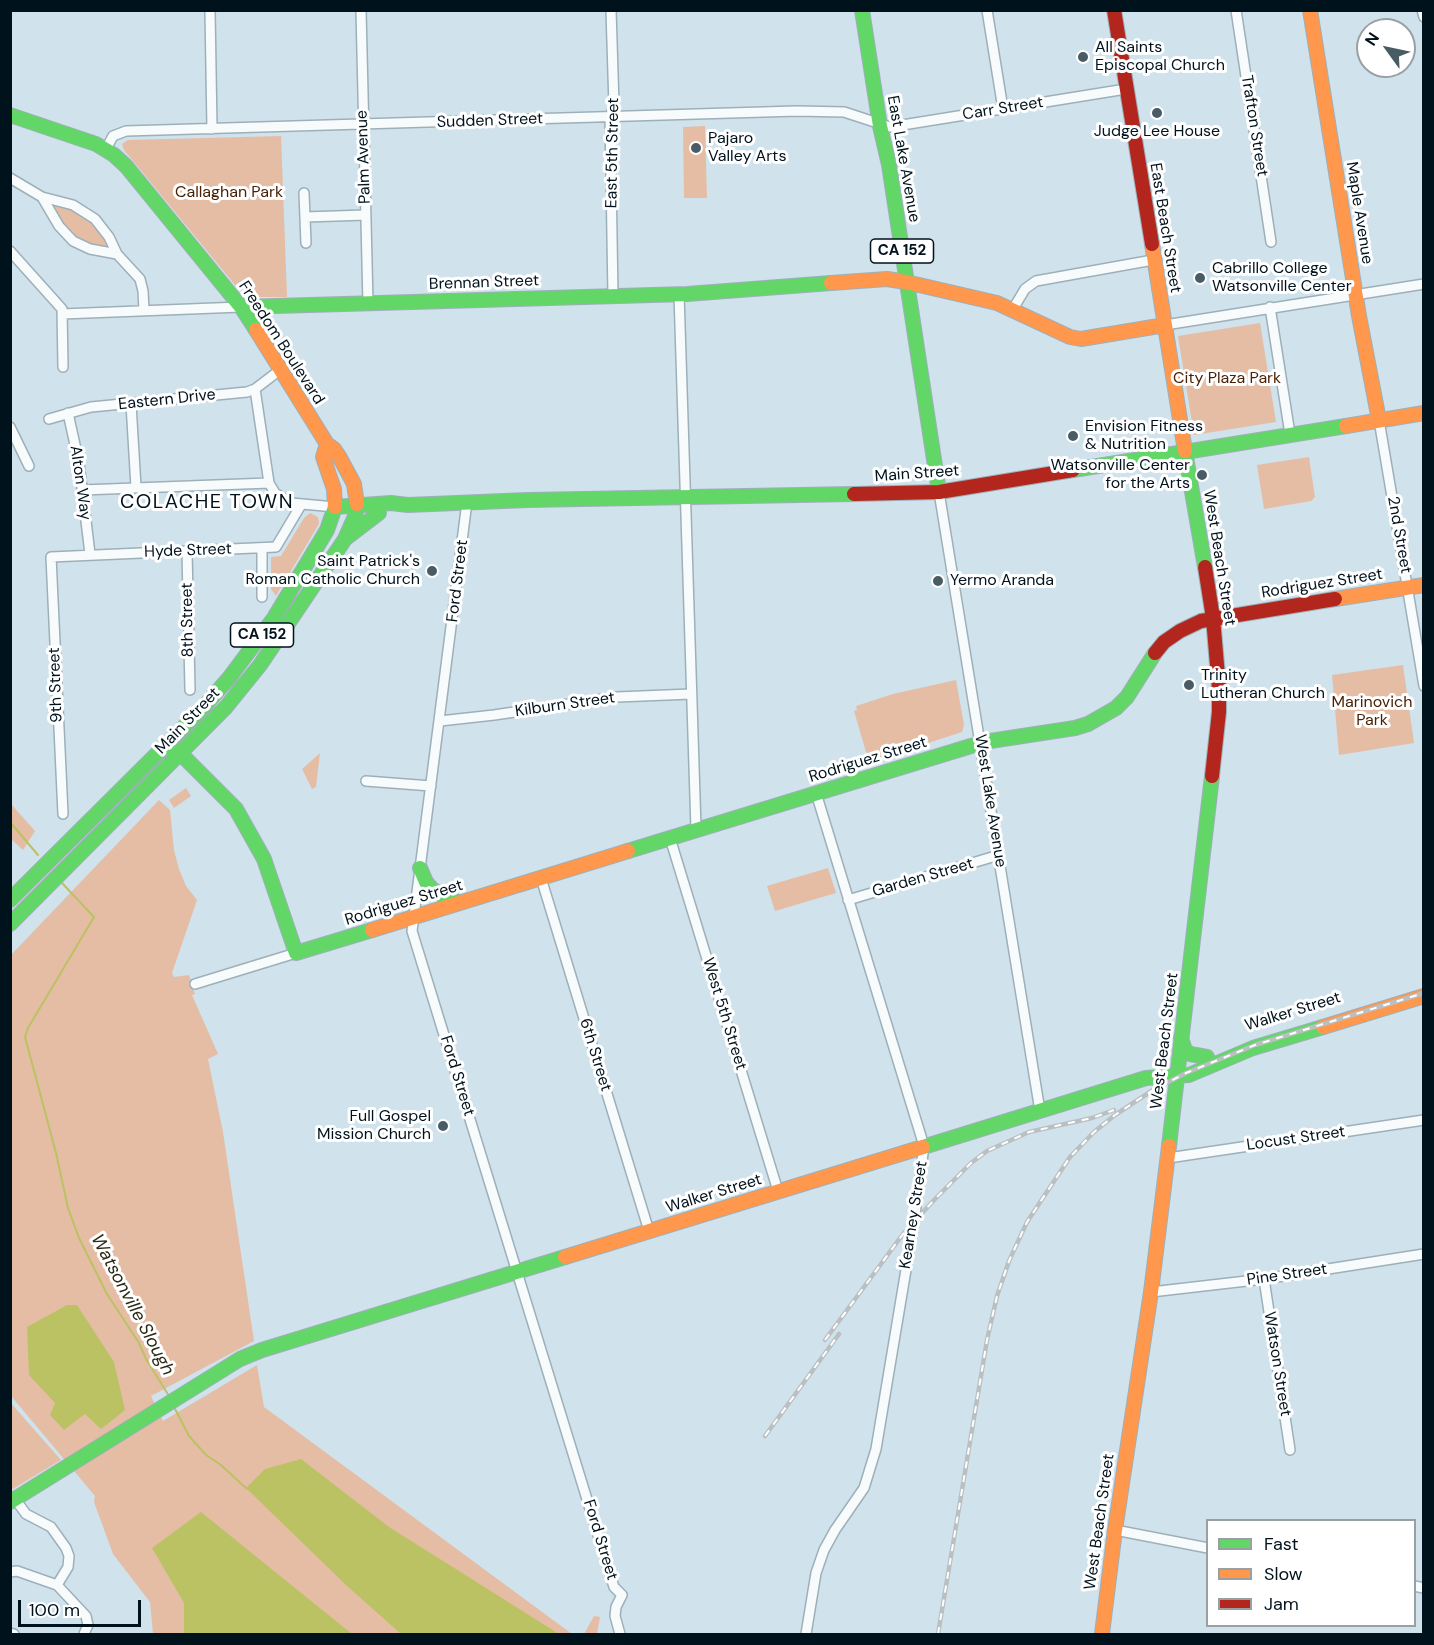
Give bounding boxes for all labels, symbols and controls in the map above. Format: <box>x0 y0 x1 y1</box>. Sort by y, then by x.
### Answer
north arrow <box>1356 18 1416 78</box>
text: N <box>1360 28 1384 50</box>
place label: All Saints Episcopal Church <box>1095 38 1225 76</box>
marker: All Saints Episcopal Church <box>1076 50 1090 64</box>
street label: Trafton Street <box>1237 74 1271 178</box>
street label: Carr Street <box>961 93 1045 125</box>
street label: East Lake Avenue <box>882 94 924 224</box>
street label: East 5th Street <box>602 97 624 209</box>
marker: Judge Lee House <box>1150 106 1164 120</box>
street label: Palm Avenue <box>353 110 375 204</box>
street label: Sudden Street <box>437 110 543 132</box>
place label: Judge Lee House <box>1094 122 1220 142</box>
place label: Pajaro Valley Arts <box>708 129 786 167</box>
marker: Pajaro Valley Arts <box>689 141 703 155</box>
street label: Maple Avenue <box>1341 160 1377 266</box>
street label: East Beach Street <box>1145 162 1185 294</box>
park label: Callaghan Park <box>175 183 283 203</box>
road number: CA 152 <box>870 239 934 263</box>
place label: Cabrillo College Watsonville Center <box>1212 259 1352 297</box>
street label: Brennan Street <box>429 271 539 295</box>
marker: Cabrillo College Watsonville Center <box>1193 271 1207 285</box>
street label: Freedom Boulevard <box>234 278 328 408</box>
park label: City Plaza Park <box>1173 369 1281 389</box>
street label: Eastern Drive <box>117 385 217 415</box>
place label: Envision Fitness & Nutrition <box>1085 417 1203 455</box>
marker: Envision Fitness & Nutrition <box>1066 429 1080 443</box>
street label: Alton Way <box>65 444 95 522</box>
place label: Watsonville Center for the Arts <box>1050 456 1190 494</box>
street label: Main Street <box>874 461 960 487</box>
marker: Watsonville Center for the Arts <box>1195 468 1209 482</box>
street label: West Beach Street <box>1199 489 1239 627</box>
district label: COLACHE TOWN <box>120 491 294 515</box>
street label: 2nd Street <box>1383 495 1415 575</box>
street label: Ford Street <box>443 539 473 623</box>
street label: Hyde Street <box>144 540 232 562</box>
place label: Saint Patrick's Roman Catholic Church <box>246 552 420 590</box>
marker: Saint Patrick's Roman Catholic Church <box>425 564 439 578</box>
street label: Rodriguez Street <box>1260 565 1384 603</box>
place label: Yermo Aranda <box>950 571 1054 591</box>
marker: Yermo Aranda <box>931 574 945 588</box>
street label: 8th Street <box>178 582 198 658</box>
road number: CA 152 <box>230 623 294 647</box>
street label: 9th Street <box>45 647 67 723</box>
place label: Trinity Lutheran Church <box>1201 666 1325 704</box>
marker: Trinity Lutheran Church <box>1182 678 1196 692</box>
street label: Main Street <box>152 684 224 758</box>
street label: Kilburn Street <box>514 688 616 722</box>
park label: Marinovich Park <box>1332 693 1412 731</box>
street label: Rodriguez Street <box>807 733 929 787</box>
street label: West Lake Avenue <box>970 733 1010 869</box>
street label: Garden Street <box>870 854 976 902</box>
street label: Rodriguez Street <box>343 876 465 930</box>
street label: West 5th Street <box>698 955 750 1073</box>
street label: West Beach Street <box>1147 972 1183 1110</box>
street label: Walker Street <box>1243 988 1343 1036</box>
street label: 6th Street <box>575 1016 615 1094</box>
street label: Ford Street <box>436 1034 478 1118</box>
place label: Full Gospel Mission Church <box>317 1107 431 1145</box>
marker: Full Gospel Mission Church <box>436 1119 450 1133</box>
street label: Locust Street <box>1245 1123 1347 1155</box>
street label: Kearney Street <box>896 1160 932 1270</box>
street label: Walker Street <box>664 1170 764 1218</box>
water label: Watsonville Slough <box>86 1231 178 1379</box>
street label: Pine Street <box>1246 1260 1328 1290</box>
street label: Watson Street <box>1259 1310 1295 1418</box>
street label: West Beach Street <box>1081 1453 1119 1591</box>
street label: Ford Street <box>579 1498 621 1582</box>
legend <box>1206 1519 1416 1627</box>
text: Fast <box>1264 1532 1299 1556</box>
text: Slow <box>1264 1562 1303 1586</box>
scale bar <box>21 1588 144 1626</box>
text: Jam <box>1264 1592 1299 1616</box>
text: 100 m <box>29 1598 80 1622</box>

